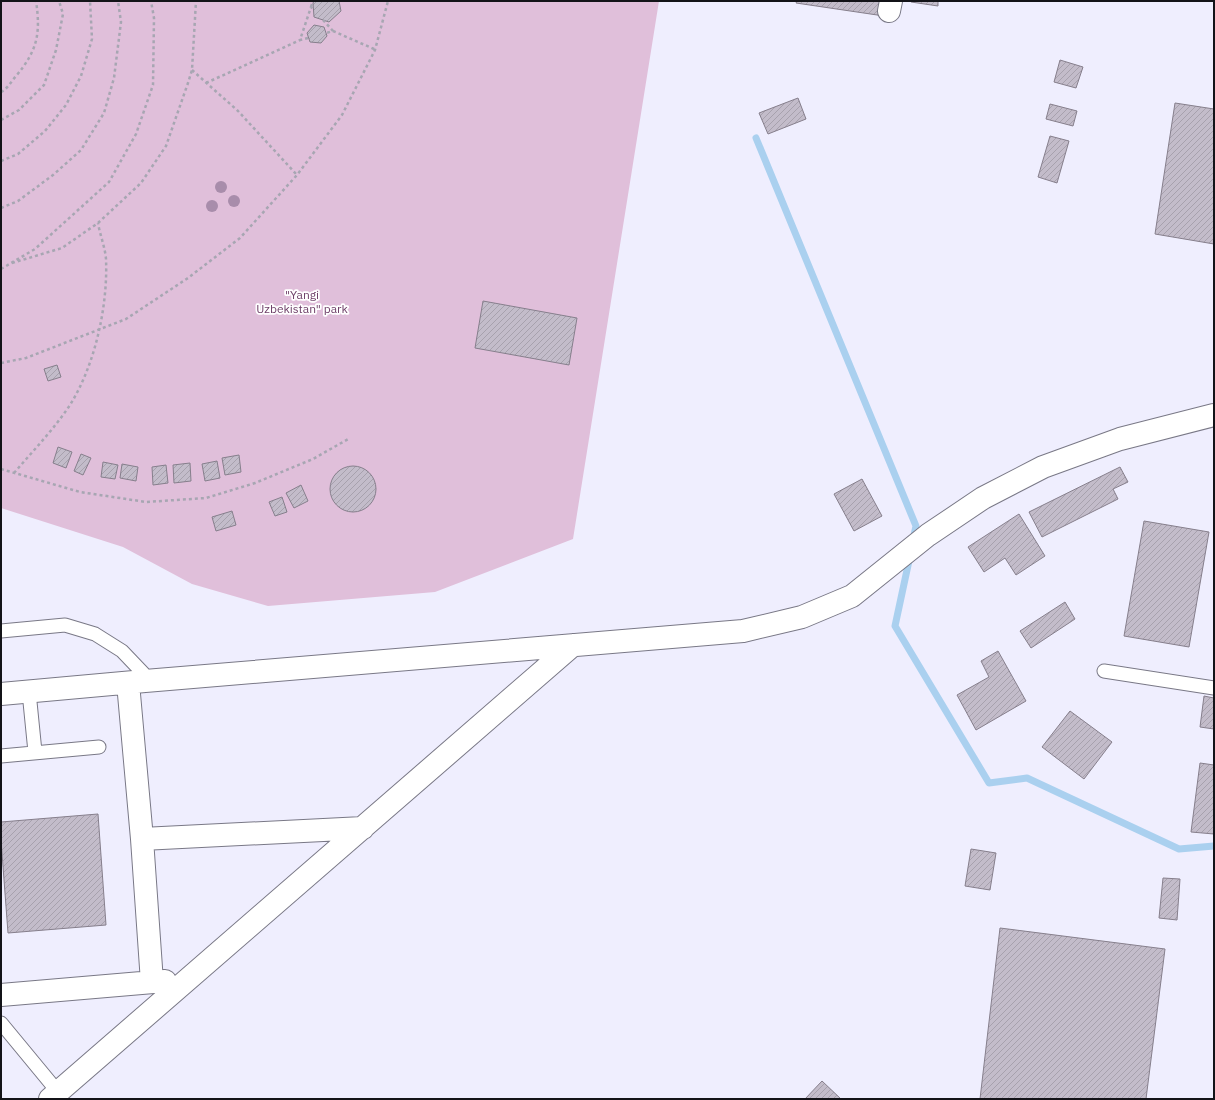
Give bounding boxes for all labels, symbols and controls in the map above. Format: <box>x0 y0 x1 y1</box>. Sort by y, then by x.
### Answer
park label: "Yangi Uzbekistan" park <box>256 287 348 316</box>

